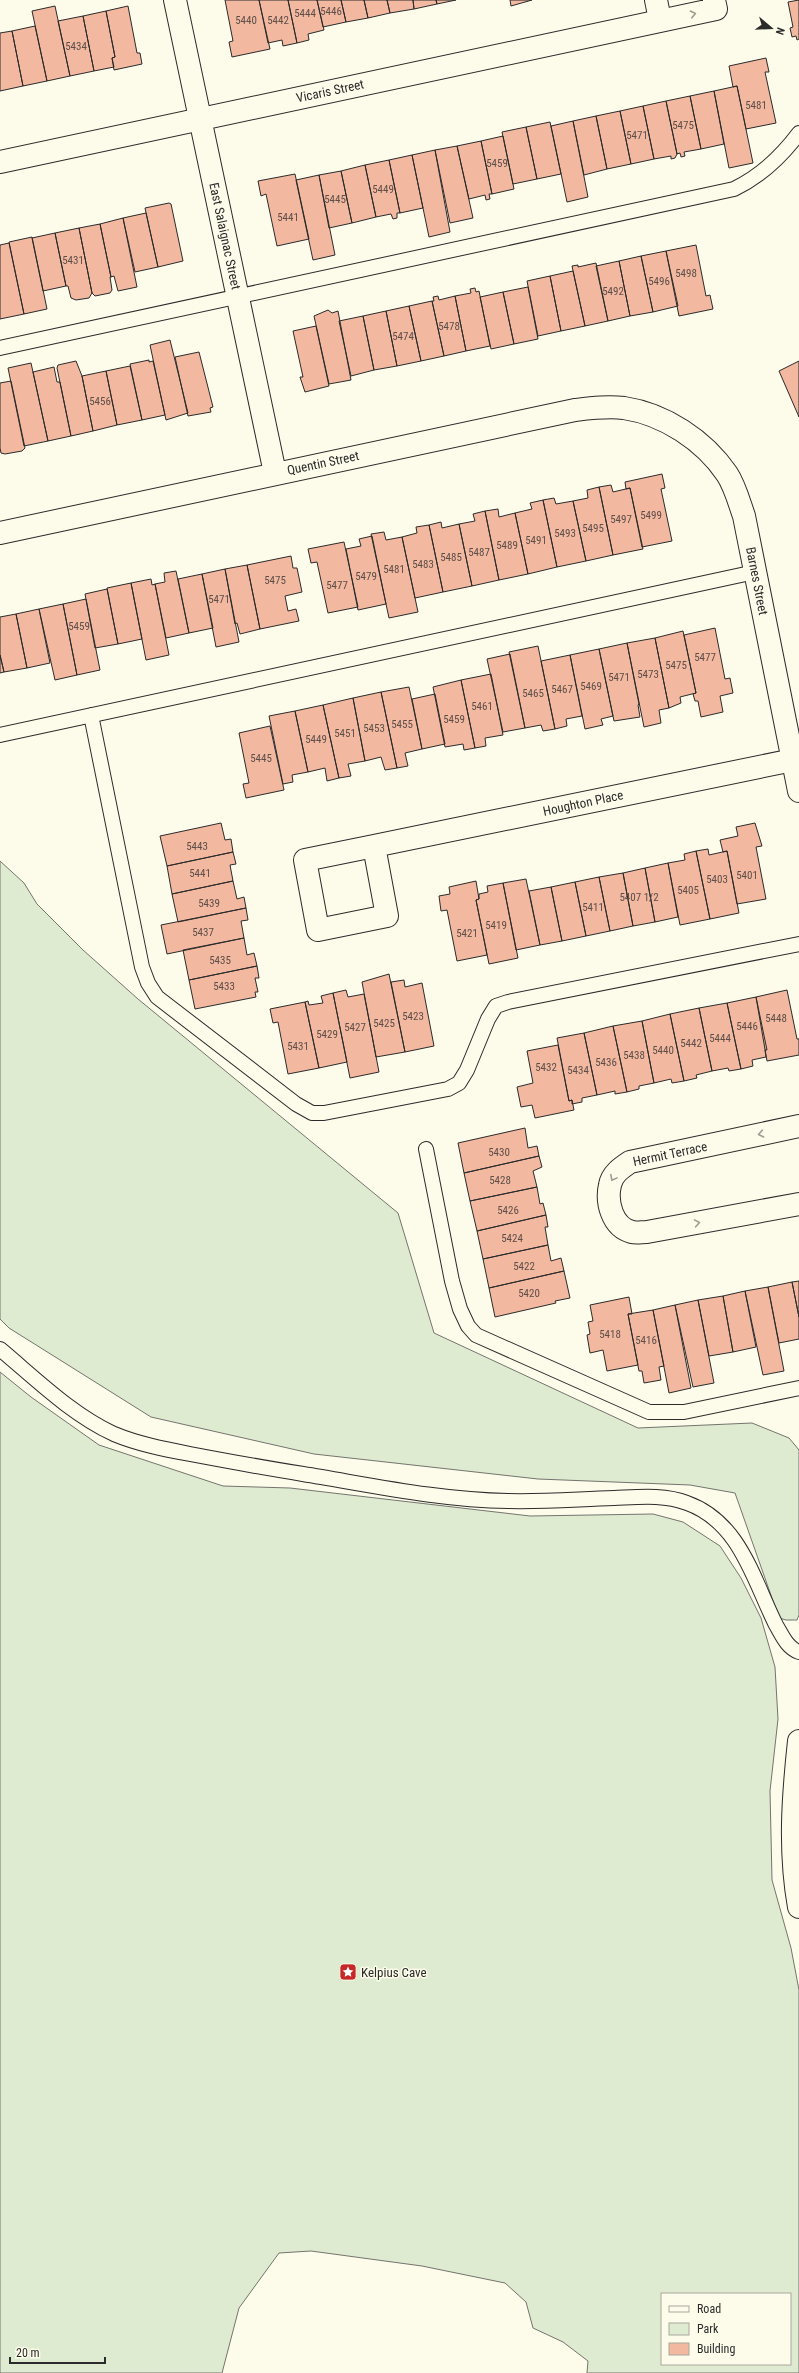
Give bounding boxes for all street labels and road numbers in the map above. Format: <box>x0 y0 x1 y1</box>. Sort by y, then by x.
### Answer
street label: Vicaris Street <box>295 76 365 105</box>
street label: East Salaignac Street <box>206 181 244 291</box>
street label: Quentin Street <box>286 448 360 478</box>
street label: Barnes Street <box>743 546 771 616</box>
street label: Houghton Place <box>542 787 624 819</box>
street label: Hermit Terrace <box>631 1139 709 1169</box>

